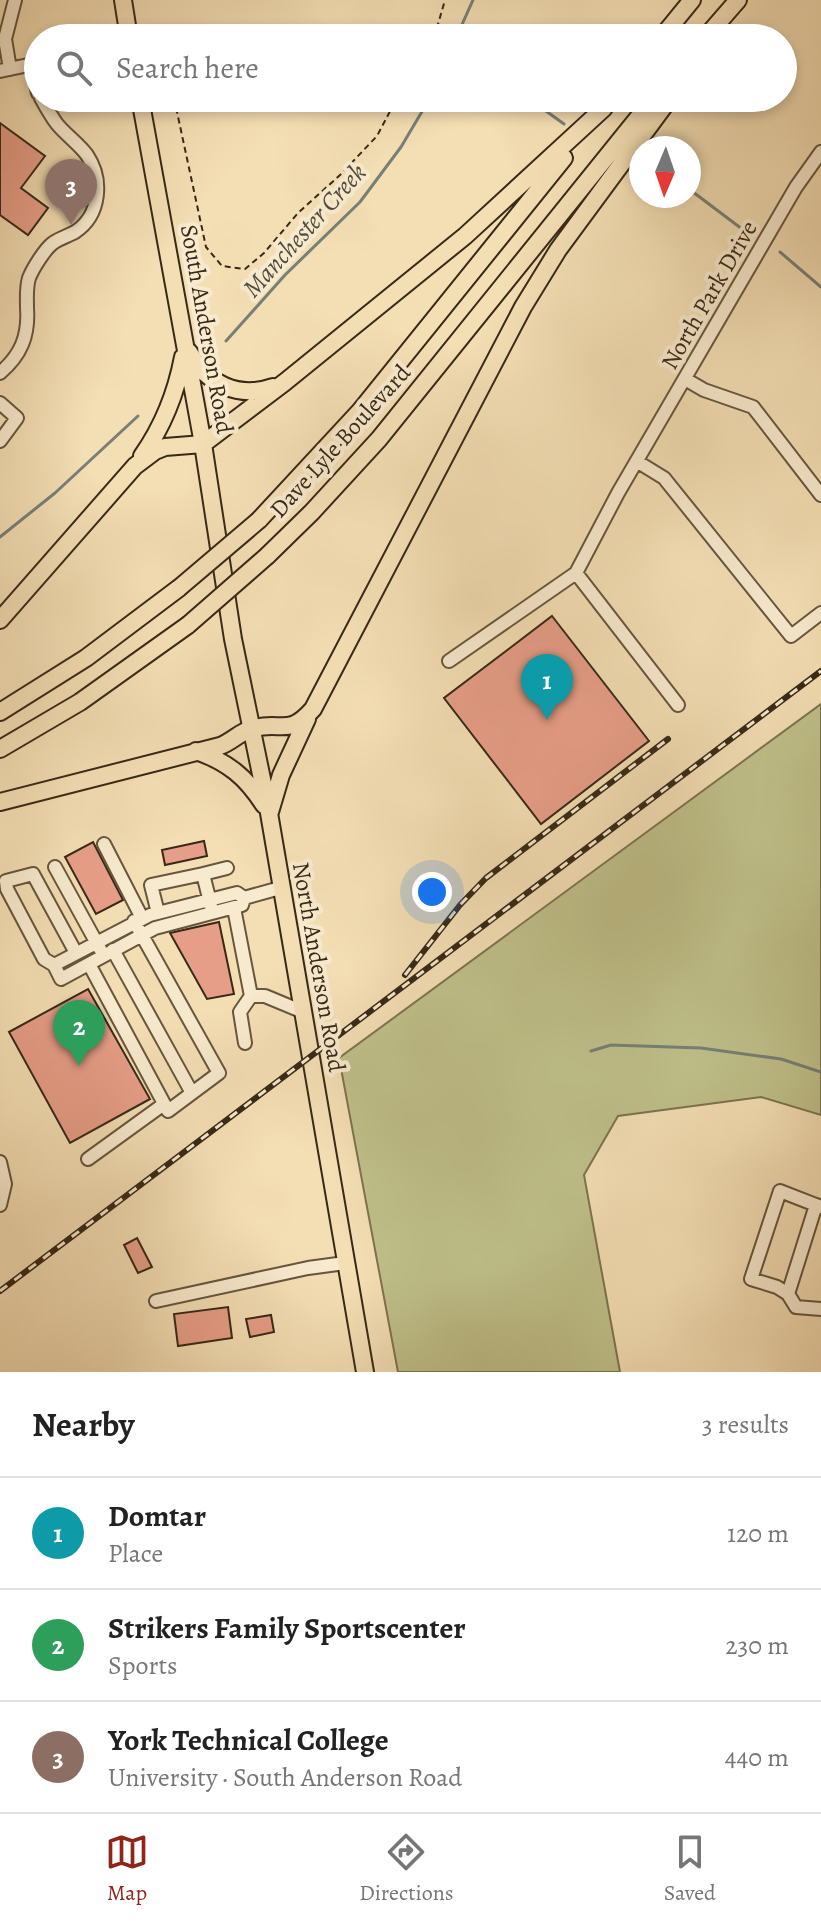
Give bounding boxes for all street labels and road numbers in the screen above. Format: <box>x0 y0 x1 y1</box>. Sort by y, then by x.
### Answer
street label: North Park Drive <box>653 215 765 375</box>
street label: South Anderson Road <box>173 222 241 436</box>
street label: Dave Lyle Boulevard <box>262 357 418 525</box>
street label: North Anderson Road <box>285 860 353 1074</box>

